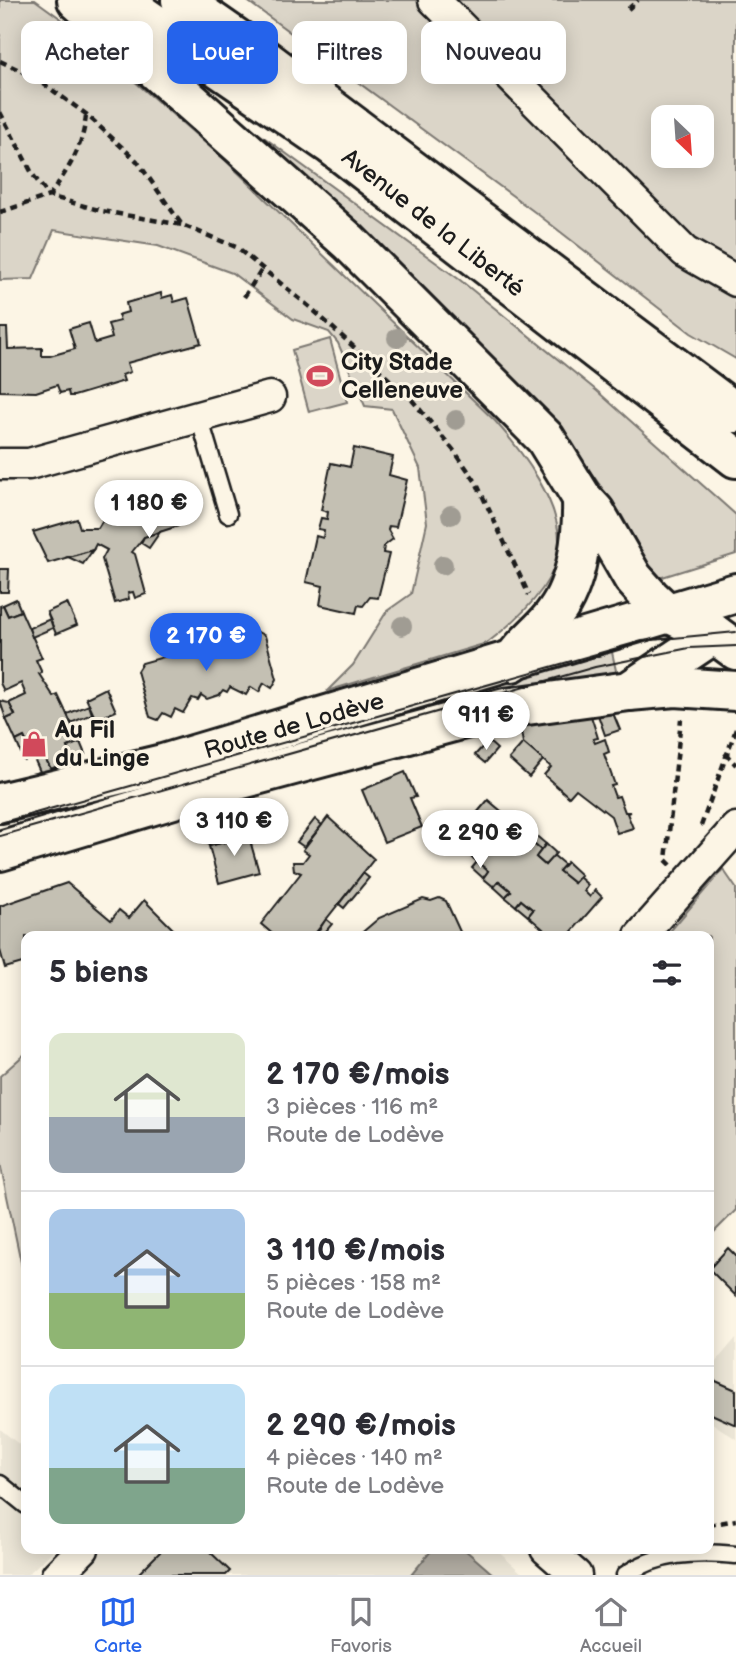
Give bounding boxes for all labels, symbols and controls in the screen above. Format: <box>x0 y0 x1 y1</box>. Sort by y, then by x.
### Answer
chip: Acheter <box>21 21 153 84</box>
chip: Louer <box>167 21 278 84</box>
chip: Filtres <box>292 21 407 84</box>
chip: Nouveau <box>421 21 566 84</box>
north arrow <box>651 105 714 168</box>
map controls <box>651 105 714 168</box>
street label: Avenue de la Liberté <box>336 143 530 303</box>
place label: City Stade Celleneuve <box>341 348 463 405</box>
sports icon: City Stade Celleneuve <box>305 361 335 391</box>
pin: 1 180 € <box>84 480 214 540</box>
text: 1 180 € <box>110 489 188 517</box>
pin: 2 170 € <box>141 614 271 673</box>
text: 2 170 € <box>166 622 246 650</box>
street label: Route de Lodève <box>201 686 387 766</box>
pin: 911 € <box>437 692 535 752</box>
text: 911 € <box>458 701 514 729</box>
place label: Au Fil du Linge <box>54 716 150 773</box>
shop icon: Au Fil du Linge <box>19 729 49 759</box>
pin: 3 110 € <box>169 798 299 858</box>
text: 3 110 € <box>196 807 272 835</box>
pin: 2 290 € <box>415 810 545 870</box>
text: 2 290 € <box>437 819 523 847</box>
icon: filters <box>648 954 686 992</box>
text: 5 biens <box>49 955 148 991</box>
text: 2 170 €/mois <box>266 1057 450 1093</box>
icon: home <box>105 1061 189 1145</box>
text: 3 pièces · 116 m² <box>266 1093 438 1121</box>
text: Route de Lodève <box>266 1121 444 1149</box>
text: 3 110 €/mois <box>266 1233 445 1269</box>
icon: home <box>105 1237 189 1321</box>
text: 5 pièces · 158 m² <box>266 1269 441 1297</box>
text: Route de Lodève <box>266 1297 444 1325</box>
text: 2 290 €/mois <box>266 1408 456 1444</box>
icon: home <box>105 1412 189 1496</box>
text: 4 pièces · 140 m² <box>266 1444 443 1472</box>
text: Route de Lodève <box>266 1472 444 1500</box>
tab: Carte <box>94 1593 142 1658</box>
tab: Favoris <box>330 1593 392 1658</box>
tab: Accueil <box>580 1593 642 1658</box>

